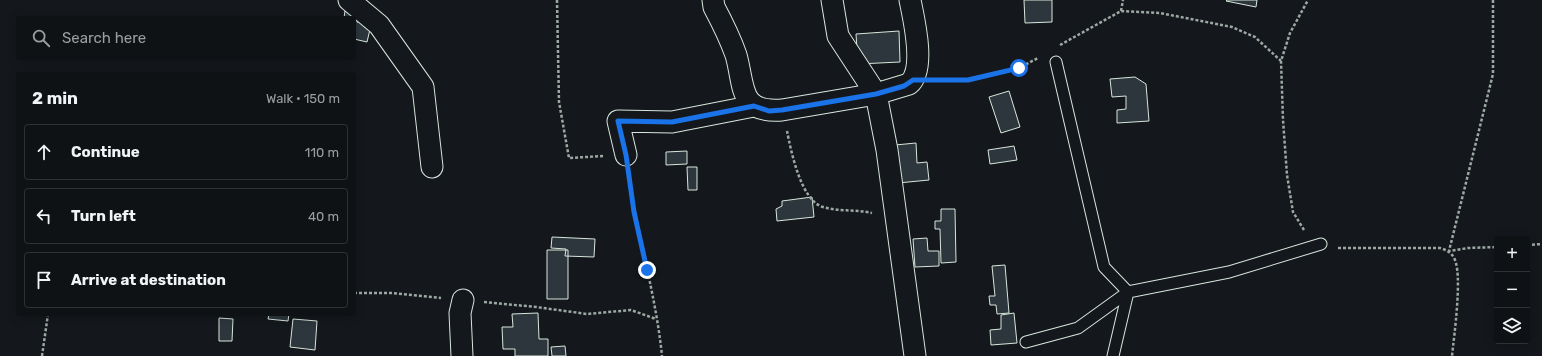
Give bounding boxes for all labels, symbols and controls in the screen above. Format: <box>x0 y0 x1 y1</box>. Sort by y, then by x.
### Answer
search box <box>16 16 356 60</box>
icon: search <box>30 27 52 49</box>
text: Search here <box>62 29 146 47</box>
route start <box>1010 59 1028 77</box>
text: 2 min <box>32 88 78 108</box>
text: Walk · 150 m <box>266 91 340 106</box>
icon: ahead <box>33 141 55 163</box>
text: Continue <box>71 143 140 161</box>
text: 110 m <box>305 145 339 160</box>
icon: left <box>33 205 55 227</box>
text: Turn left <box>71 207 136 225</box>
text: 40 m <box>308 209 339 224</box>
map controls <box>1494 236 1530 344</box>
button: + <box>1494 236 1530 272</box>
route end <box>638 261 656 279</box>
icon: arrive <box>33 269 55 291</box>
text: Arrive at destination <box>71 271 226 289</box>
button: − <box>1494 272 1530 308</box>
button: layers <box>1494 308 1530 344</box>

